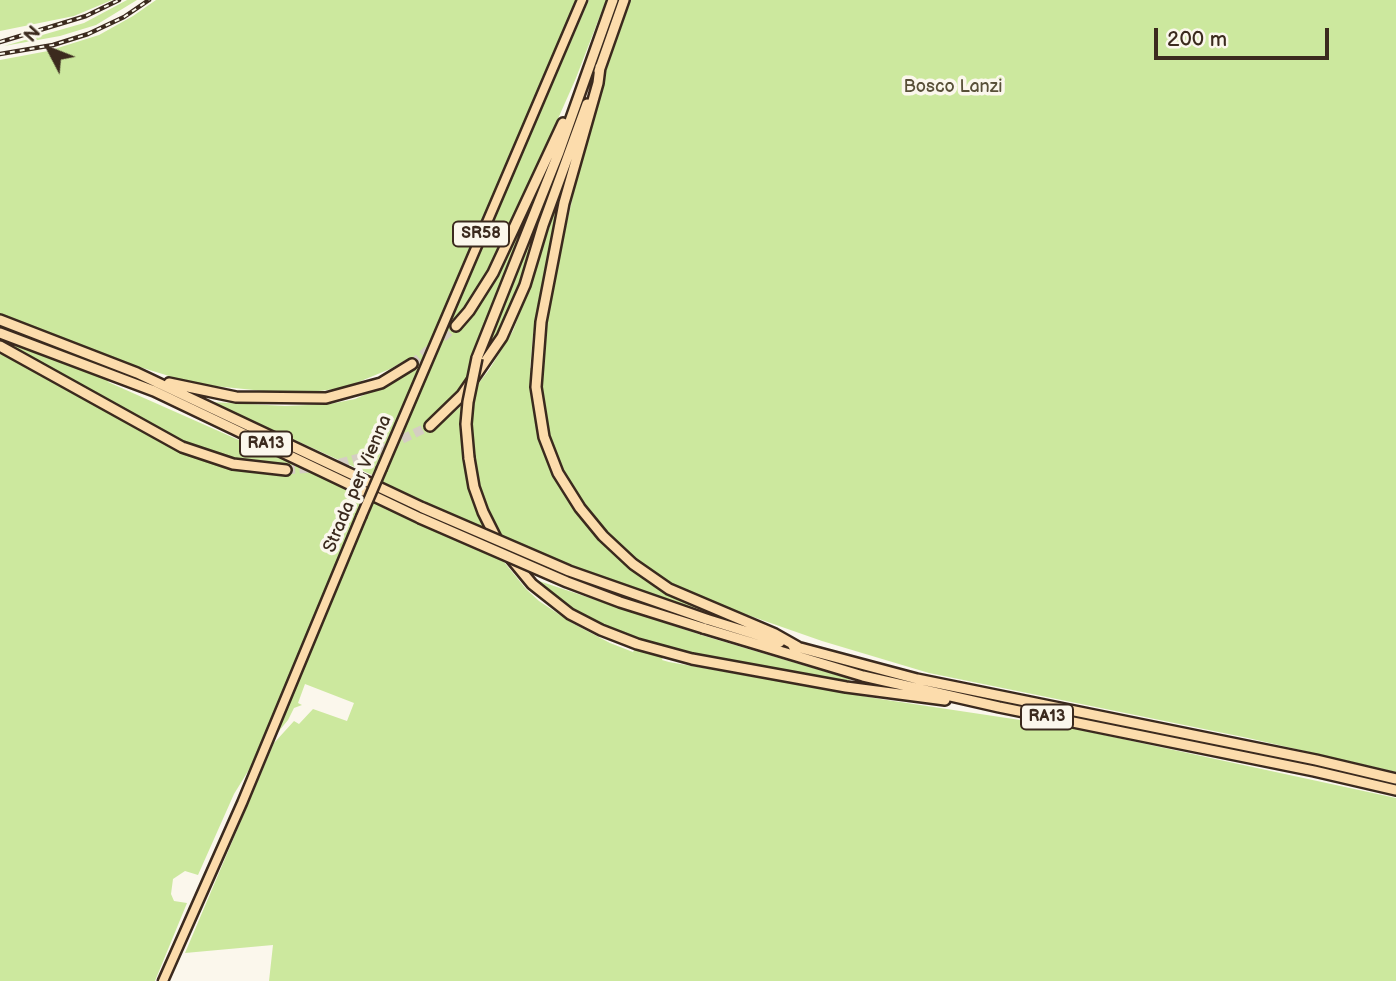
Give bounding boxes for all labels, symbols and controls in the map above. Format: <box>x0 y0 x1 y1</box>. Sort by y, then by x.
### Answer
north arrow <box>14 14 84 84</box>
scale bar <box>1158 14 1333 58</box>
text: N <box>20 22 46 48</box>
text: 200 m <box>1167 27 1227 52</box>
park label: Bosco Lanzi <box>903 76 1003 98</box>
road number: SR58 <box>453 222 509 246</box>
street label: Strada per Vienna <box>319 412 397 556</box>
road number: RA13 <box>240 432 292 457</box>
road number: RA13 <box>1021 704 1073 730</box>

